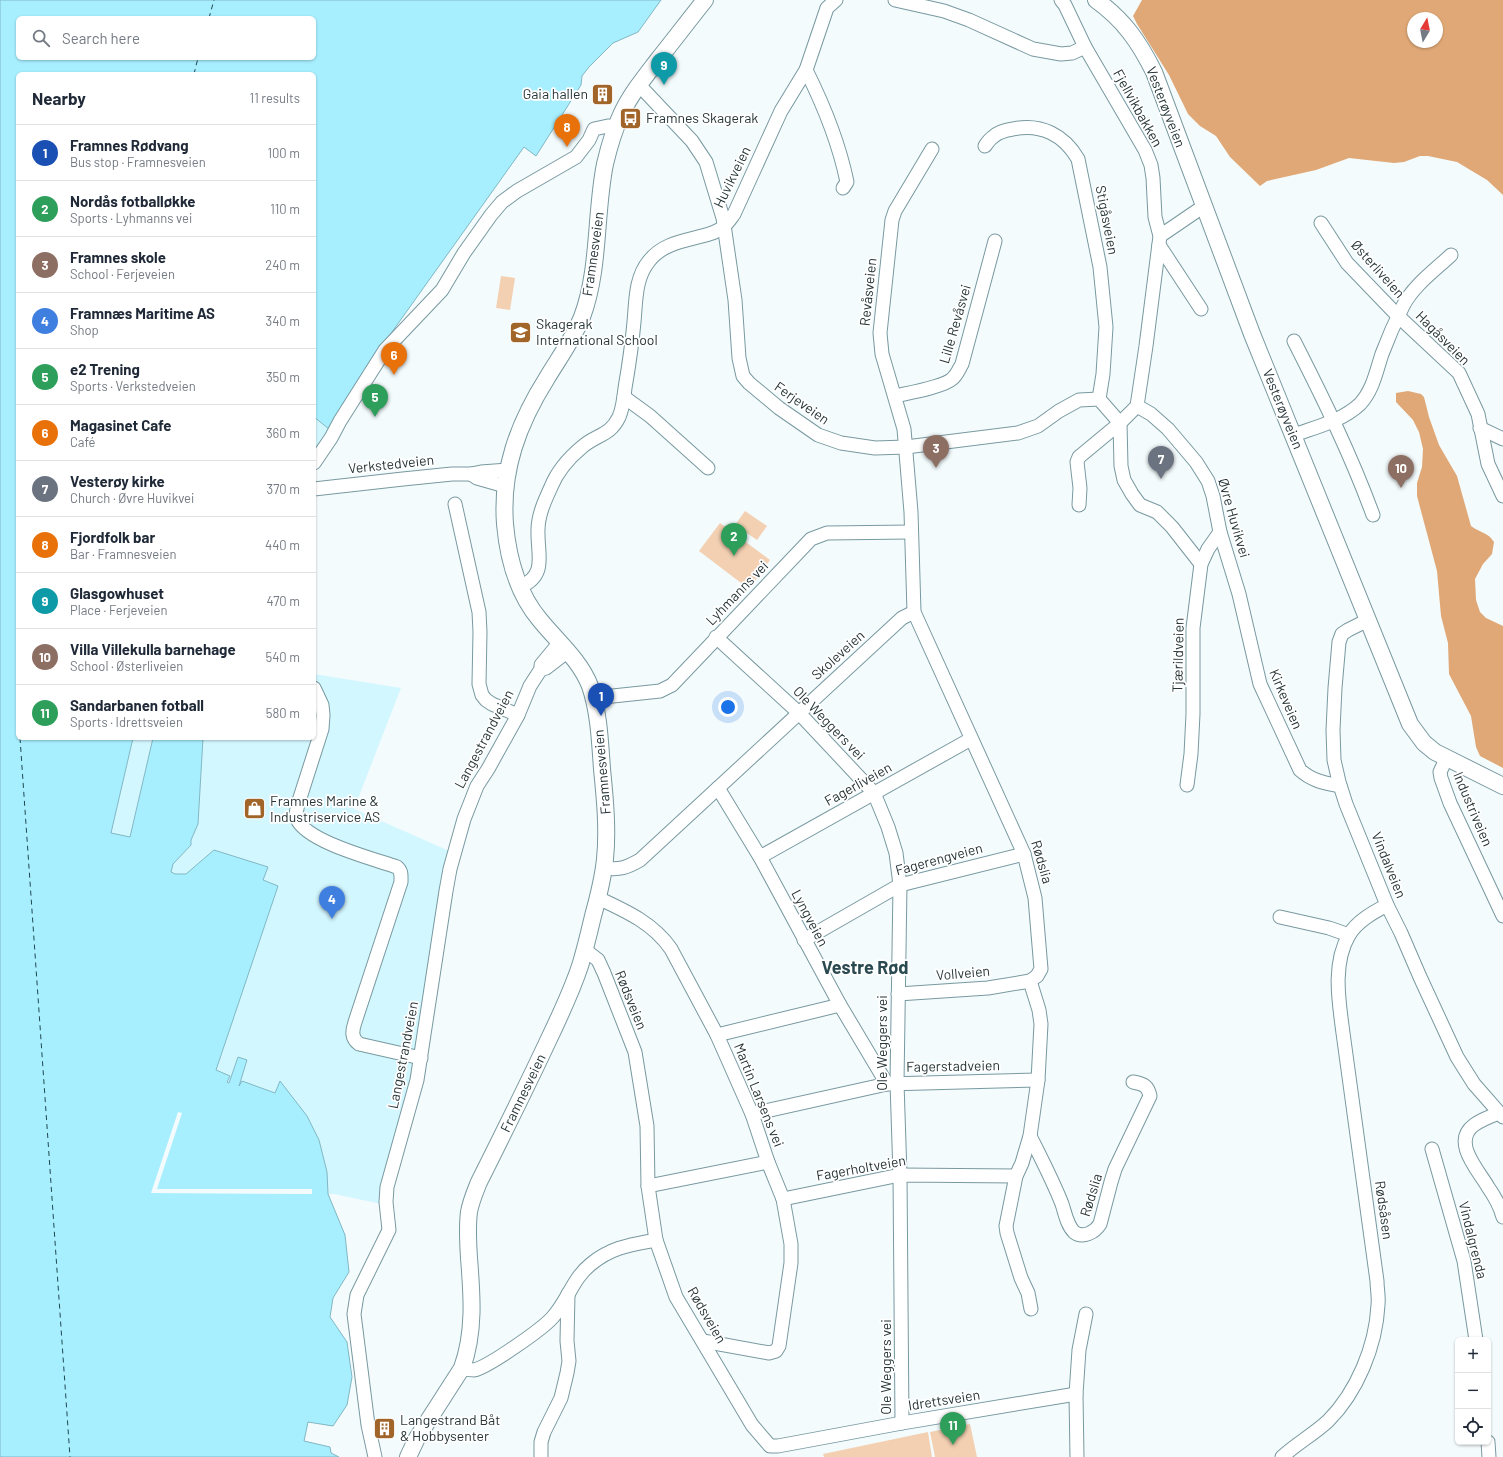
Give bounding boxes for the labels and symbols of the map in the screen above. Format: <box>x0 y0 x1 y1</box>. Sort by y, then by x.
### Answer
north arrow <box>1407 12 1443 48</box>
pin: 9 <box>651 52 677 85</box>
street label: Vesterøyveien <box>1143 64 1190 150</box>
street label: Fjellvikbakken <box>1110 66 1167 150</box>
building icon: Gaia hallen <box>590 81 616 107</box>
place label: Gaia hallen <box>523 85 588 102</box>
bus stop icon: Framnes Skagerak <box>617 105 643 131</box>
place label: Framnes Skagerak <box>646 109 758 126</box>
pin: 8 <box>554 114 580 147</box>
street label: Huvikveien <box>709 143 754 210</box>
street label: Stigåsveien <box>1092 184 1123 256</box>
street label: Framnesveien <box>578 211 607 297</box>
street label: Østerliveien <box>1348 236 1409 301</box>
street label: Revåsveien <box>855 257 880 327</box>
street label: Lille Revåsvei <box>935 282 974 365</box>
street label: Hagåsveien <box>1413 307 1474 368</box>
place label: Skagerak International School <box>536 315 658 348</box>
school or university icon: Skagerak International School <box>507 319 533 345</box>
pin: 6 <box>381 342 407 375</box>
street label: Vesterøyveien <box>1260 366 1307 451</box>
street label: Ferjeveien <box>772 378 833 428</box>
pin: 5 <box>362 384 388 417</box>
pin: 3 <box>923 435 949 468</box>
pin: 7 <box>1148 446 1174 479</box>
street label: Verkstedveien <box>347 451 435 476</box>
pin: 10 <box>1388 455 1414 488</box>
street label: Øvre Huvikvei <box>1215 476 1254 560</box>
pin: 2 <box>721 523 747 556</box>
street label: Lyhmanns vei <box>702 557 771 628</box>
street label: Tjærildveien <box>1168 617 1187 693</box>
street label: Skoleveien <box>808 626 868 683</box>
street label: Kirkeveien <box>1266 666 1307 731</box>
street label: Ole Weggers vei <box>790 682 869 763</box>
pin: 1 <box>588 683 614 716</box>
street label: Langestrandveien <box>450 687 517 791</box>
your location <box>718 697 738 717</box>
street label: Framnesveien <box>589 729 614 815</box>
street label: Fagerliveien <box>821 758 894 809</box>
street label: Industriveien <box>1450 769 1497 849</box>
place label: Framnes Marine & Industriservice AS <box>270 792 380 825</box>
shop icon: Framnes Marine & Industriservice AS <box>242 796 268 822</box>
street label: Vindalveien <box>1369 829 1410 900</box>
street label: Rødslia <box>1028 838 1057 885</box>
street label: Fagerengveien <box>893 839 984 878</box>
pin: 4 <box>319 886 345 919</box>
street label: Lyngveien <box>788 887 832 949</box>
district label: Vestre Rød <box>822 956 908 978</box>
street label: Vollveien <box>935 962 991 983</box>
street label: Rødsveien <box>612 968 651 1032</box>
street label: Ole Weggers vei <box>873 995 890 1091</box>
street label: Langestrandveien <box>384 1000 421 1110</box>
street label: Martin Larsens vei <box>731 1040 788 1149</box>
street label: Framnesveien <box>496 1051 549 1135</box>
street label: Fagerstadveien <box>906 1056 1000 1075</box>
street label: Fagerholtveien <box>815 1151 907 1184</box>
street label: Rødslia <box>1076 1171 1105 1218</box>
street label: Rødsåsen <box>1372 1179 1397 1240</box>
street label: Vindalgrenda <box>1456 1199 1491 1281</box>
street label: Rødsveien <box>684 1284 730 1346</box>
street label: Ole Weggers vei <box>877 1319 894 1415</box>
street label: Idrettsveien <box>907 1385 981 1414</box>
place label: Langestrand Båt & Hobbysenter <box>400 1411 500 1444</box>
pin: 11 <box>940 1412 966 1445</box>
building icon: Langestrand Båt & Hobbysenter <box>371 1415 397 1441</box>

